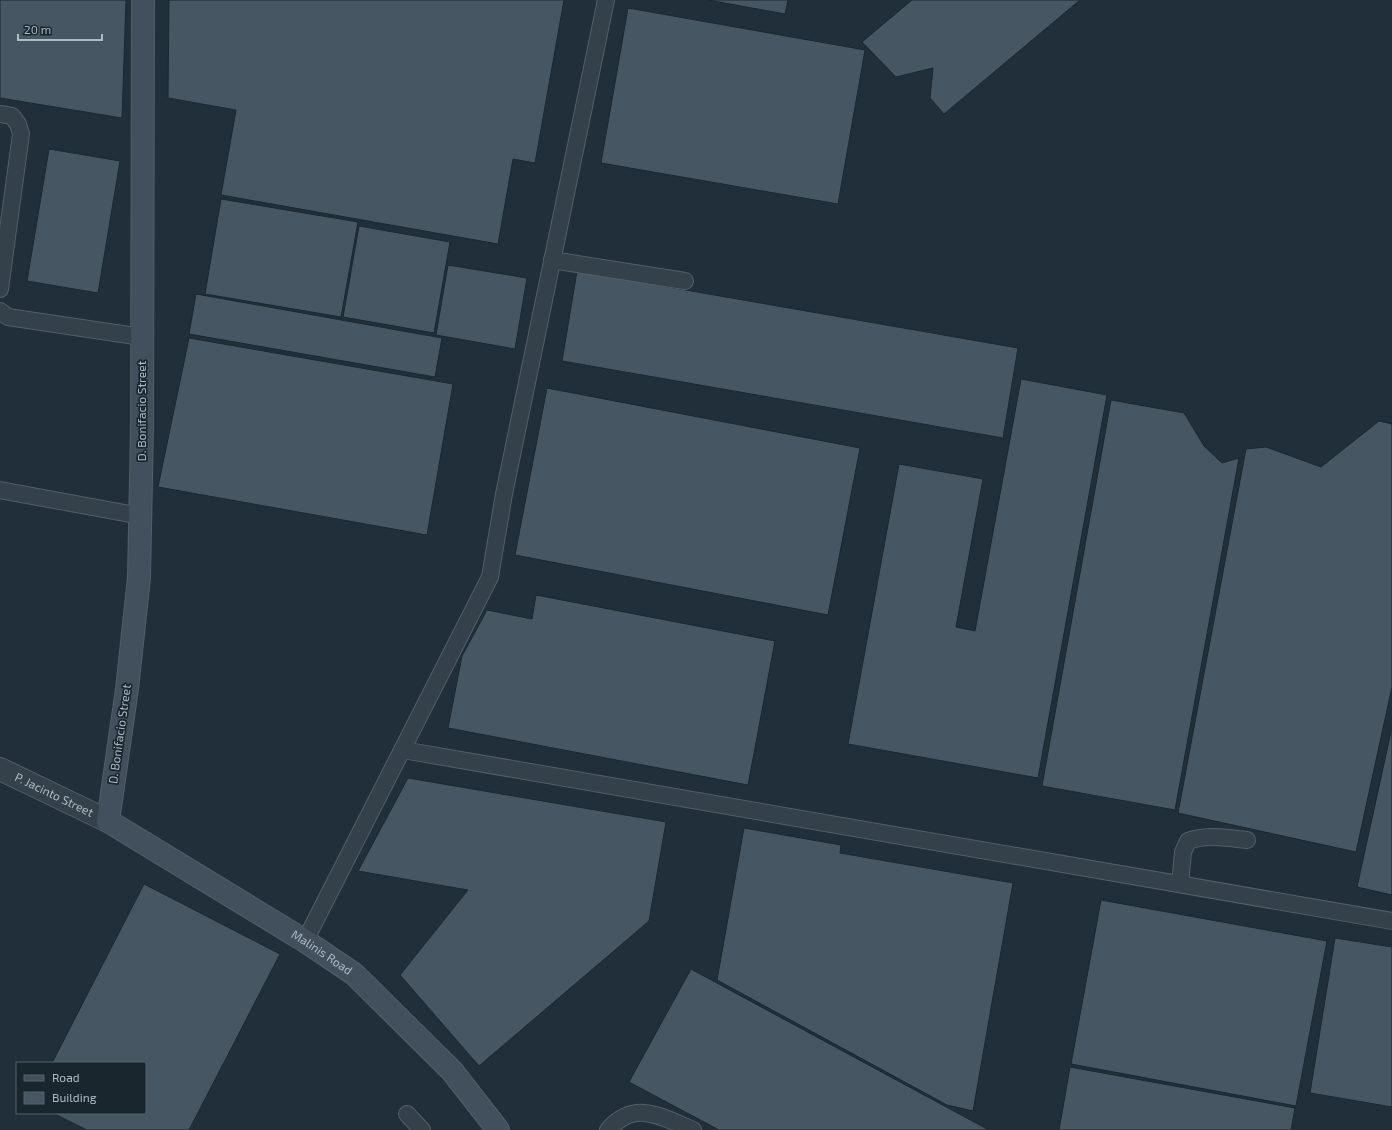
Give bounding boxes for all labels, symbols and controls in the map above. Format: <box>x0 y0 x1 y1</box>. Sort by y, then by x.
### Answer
scale bar <box>18 16 102 42</box>
text: 20 m <box>24 22 51 36</box>
street label: D. Bonifacio Street <box>134 360 148 461</box>
street label: D. Bonifacio Street <box>105 683 133 785</box>
street label: P. Jacinto Street <box>13 769 96 819</box>
street label: Malinis Road <box>289 926 355 977</box>
legend <box>16 1062 146 1114</box>
text: Road <box>52 1070 80 1084</box>
text: Building <box>52 1090 97 1104</box>

